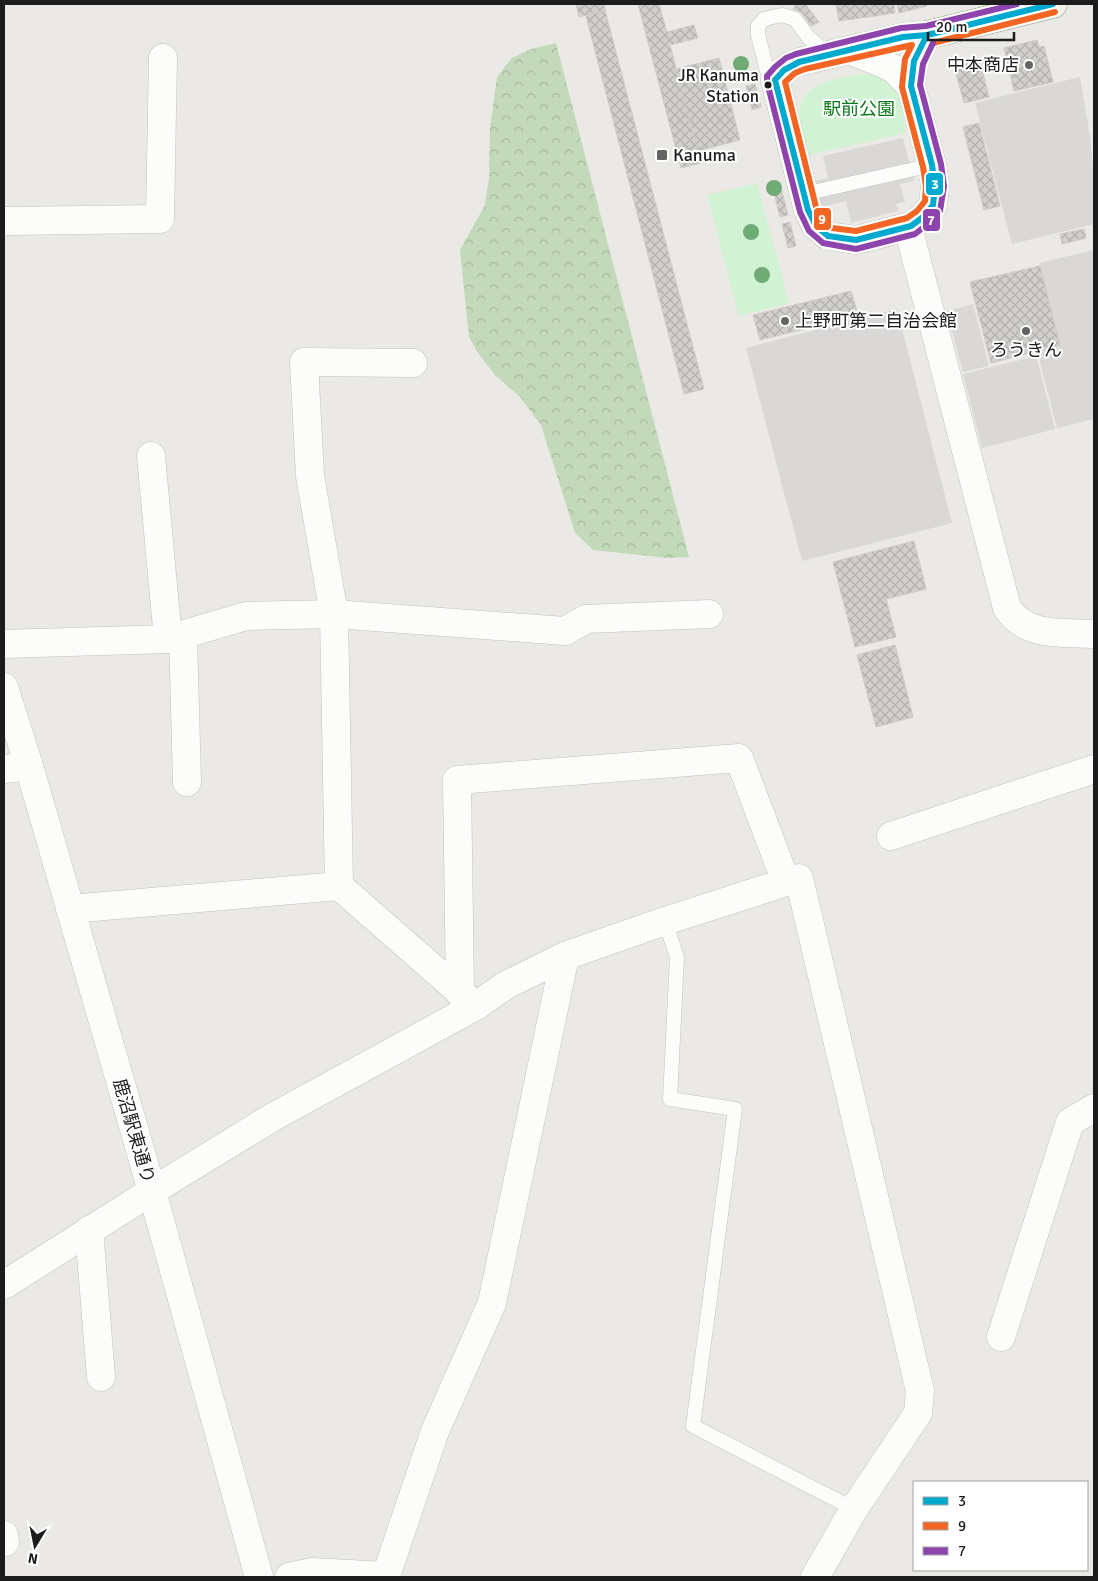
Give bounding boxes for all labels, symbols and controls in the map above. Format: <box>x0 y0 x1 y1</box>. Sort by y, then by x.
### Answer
scale bar <box>928 10 1014 42</box>
text: 20 m <box>936 18 967 36</box>
place label: 中本商店 <box>947 54 1019 76</box>
marker: 中本商店 <box>1023 59 1035 71</box>
place label: JR Kanuma Station <box>678 65 759 107</box>
marker: JR Kanuma Station <box>763 80 773 90</box>
park label: 駅前公園 <box>823 98 895 120</box>
place label: Kanuma <box>673 144 736 166</box>
marker: Kanuma <box>655 148 669 162</box>
line badge: 3 <box>925 172 944 196</box>
text: 3 <box>931 176 939 193</box>
line badge: 9 <box>813 207 832 231</box>
line badge: 7 <box>922 208 941 232</box>
text: 9 <box>818 211 826 228</box>
text: 7 <box>927 212 935 229</box>
place label: 上野町第二自治会館 <box>795 310 957 332</box>
marker: 上野町第二自治会館 <box>779 315 791 327</box>
marker: ろうきん <box>1020 325 1032 337</box>
place label: ろうきん <box>990 339 1062 361</box>
street label: 鹿沼駅東通り <box>109 1076 159 1186</box>
legend <box>913 1481 1088 1571</box>
text: 3 <box>958 1492 966 1510</box>
text: 9 <box>958 1517 966 1535</box>
north arrow <box>10 1521 60 1571</box>
text: 7 <box>958 1542 966 1560</box>
text: N <box>27 1549 39 1568</box>

